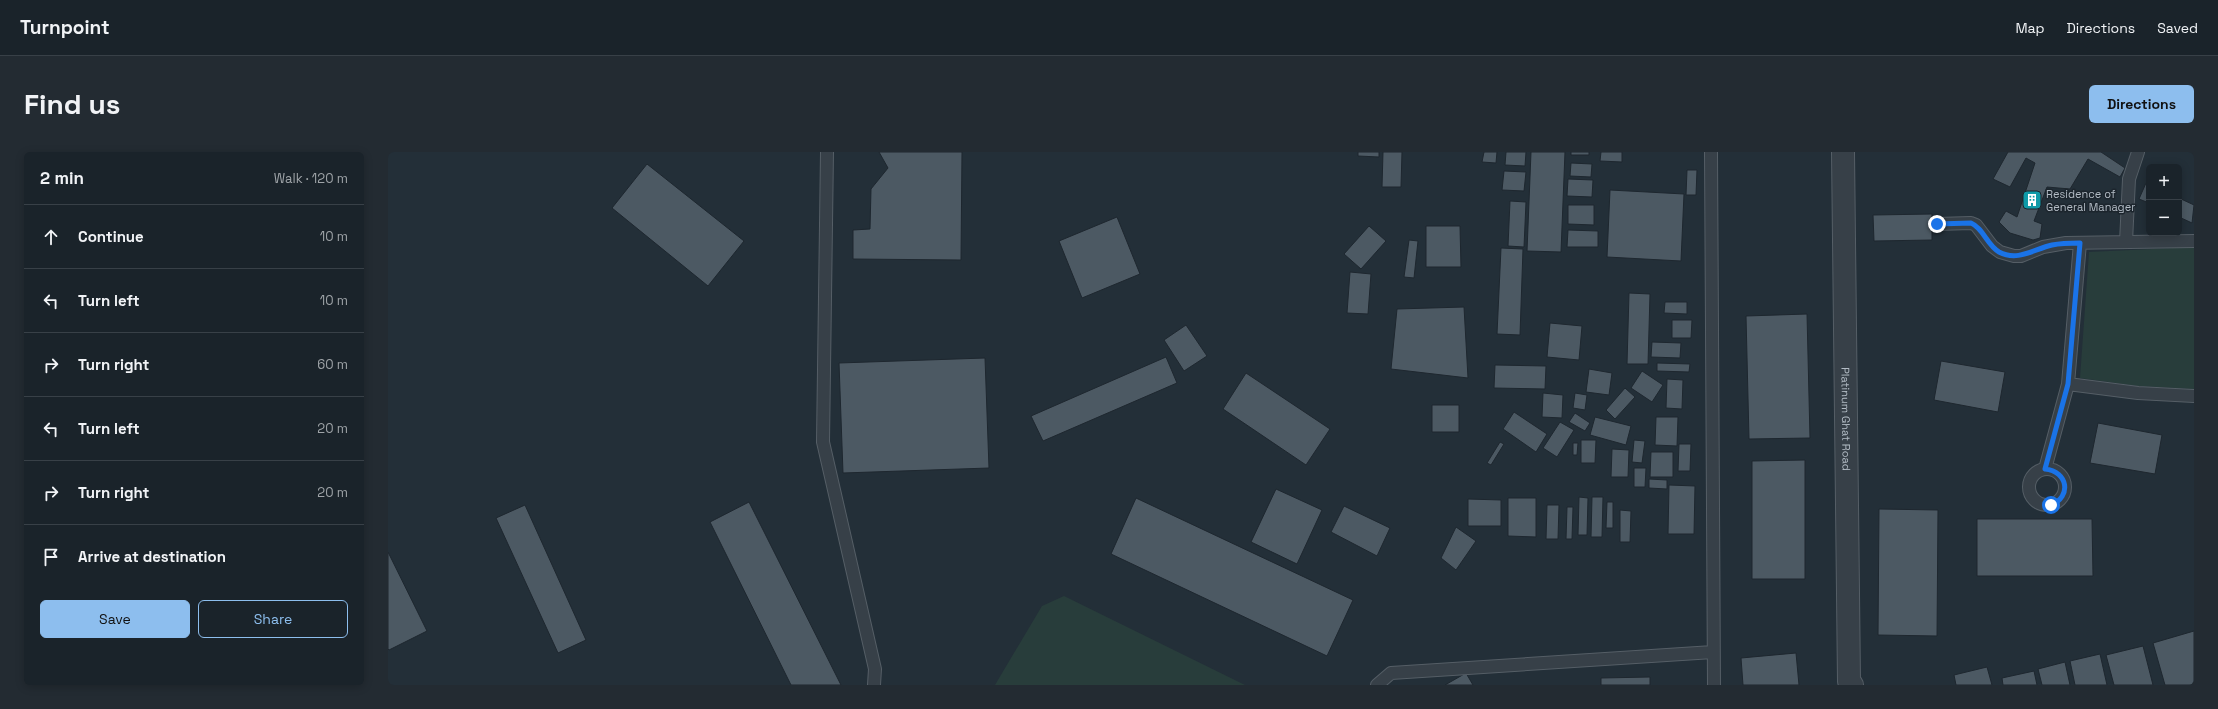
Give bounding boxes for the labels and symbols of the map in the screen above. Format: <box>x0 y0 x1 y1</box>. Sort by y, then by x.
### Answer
place label: Residence of General Manager <box>2046 187 2135 214</box>
building icon: Residence of General Manager <box>2021 189 2043 211</box>
route end <box>1928 215 1946 233</box>
street label: Platinum Ghat Road <box>1838 367 1854 471</box>
route start <box>2042 496 2060 514</box>

